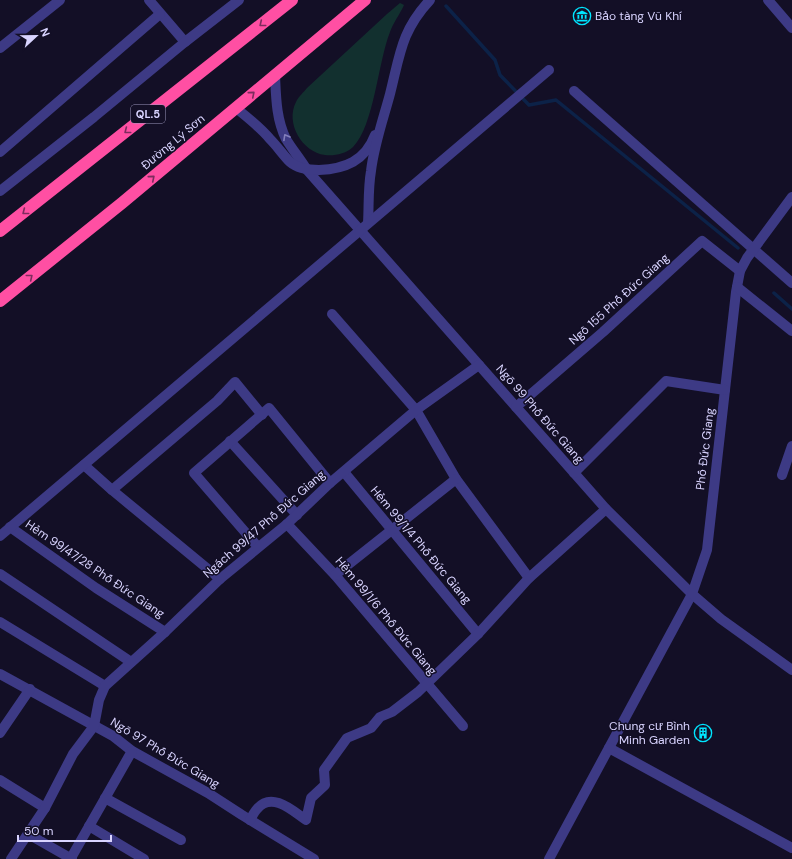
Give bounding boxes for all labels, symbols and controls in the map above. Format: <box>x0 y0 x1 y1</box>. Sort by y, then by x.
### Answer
museum icon: Bảo tàng Vũ Khí <box>572 6 592 26</box>
place label: Bảo tàng Vũ Khí <box>595 8 682 24</box>
north arrow <box>16 16 56 56</box>
one-way arrow <box>259 20 266 27</box>
text: N <box>37 26 53 39</box>
one-way arrow <box>247 92 254 99</box>
road number: QL.5 <box>131 105 165 123</box>
street label: Đường Lý Sơn <box>138 111 208 173</box>
one-way arrow <box>124 127 131 134</box>
one-way arrow <box>284 134 291 141</box>
one-way arrow <box>147 175 155 182</box>
one-way arrow <box>22 207 29 214</box>
street label: Ngõ 155 Phố Đức Giang <box>566 250 673 348</box>
one-way arrow <box>26 274 33 281</box>
street label: Ngõ 99 Phố Đức Giang <box>493 361 588 467</box>
street label: Phố Đức Giang <box>692 407 718 491</box>
street label: Ngách 99/47 Phố Đức Giang <box>200 466 329 581</box>
street label: Hẻm 99/1/4 Phố Đức Giang <box>367 483 475 607</box>
street label: Hẻm 99/47/28 Phố Đức Giang <box>22 516 168 622</box>
street label: Hẻm 99/1/6 Phố Đức Giang <box>332 554 440 679</box>
street label: Ngõ 97 Phố Đức Giang <box>107 714 223 792</box>
place label: Chung cư Bình Minh Garden <box>609 718 690 748</box>
building icon: Chung cư Bình Minh Garden <box>693 723 713 743</box>
scale bar <box>18 817 111 843</box>
text: 50 m <box>24 823 53 839</box>

